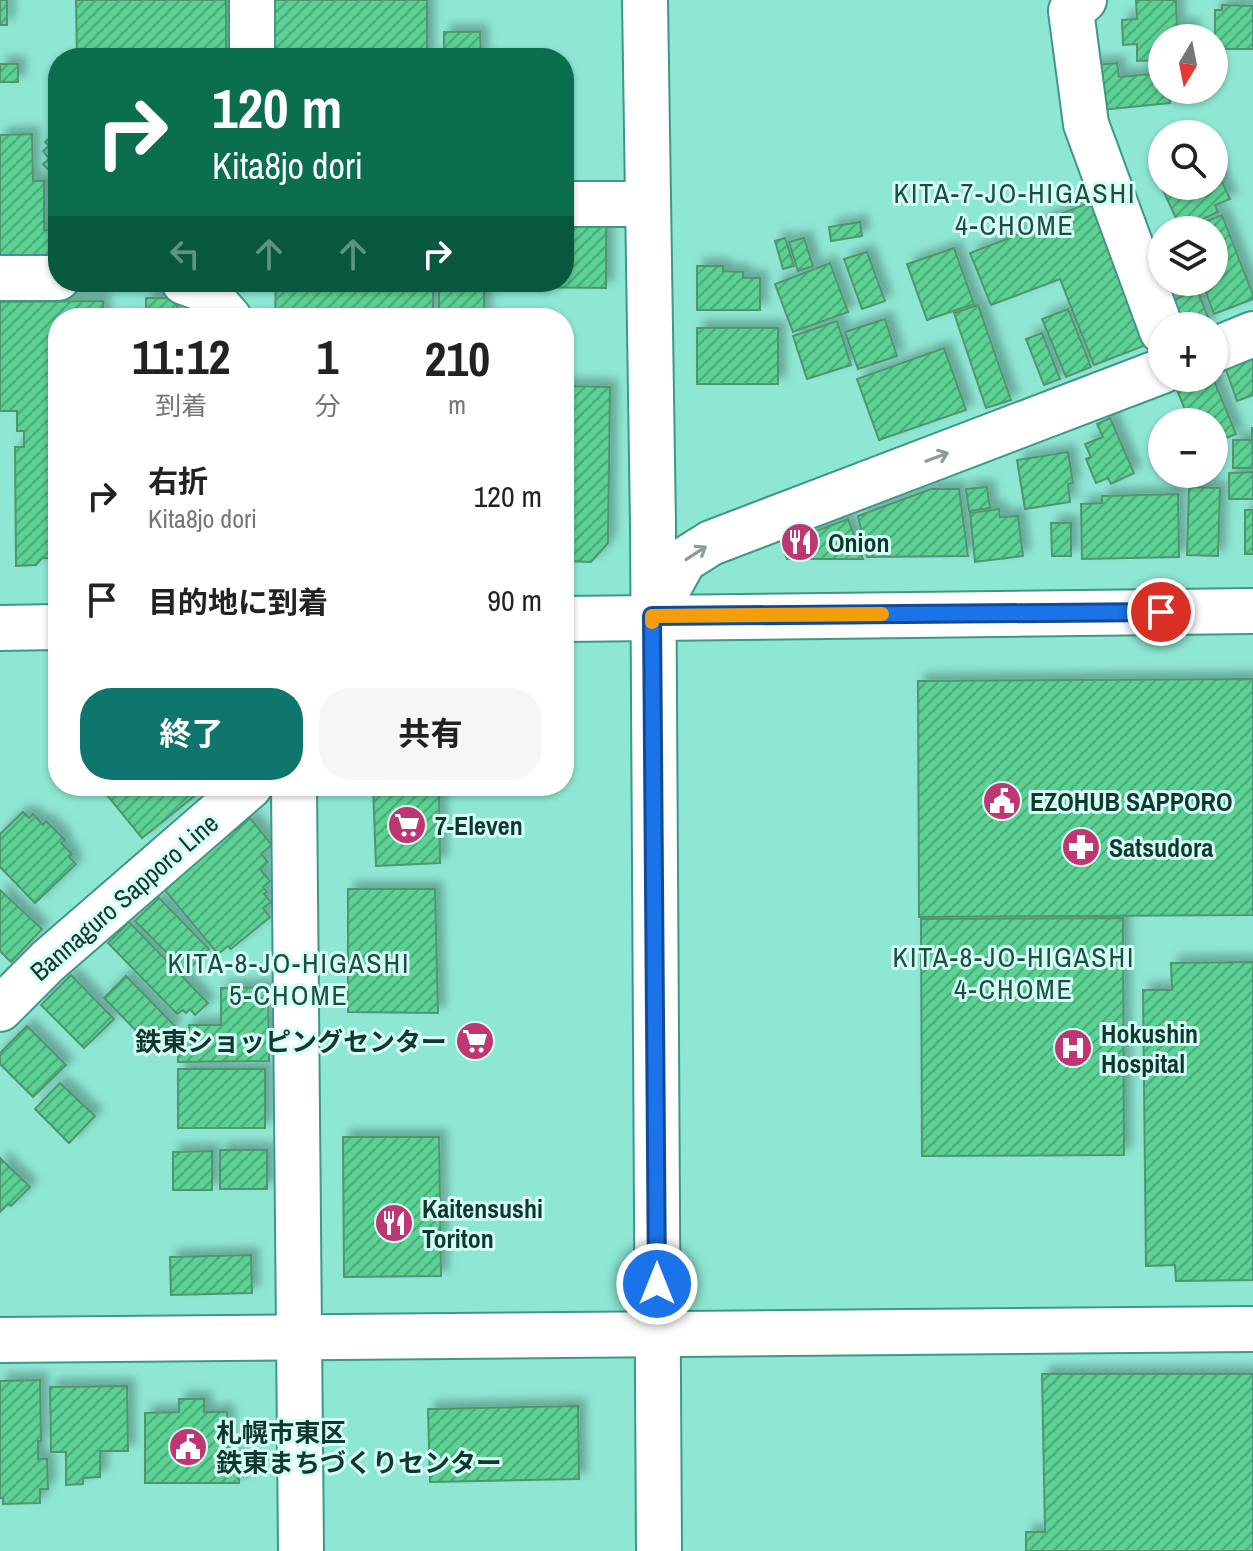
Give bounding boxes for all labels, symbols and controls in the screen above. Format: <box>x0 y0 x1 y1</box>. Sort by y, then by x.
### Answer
north arrow <box>1148 24 1228 104</box>
map controls <box>1148 24 1228 488</box>
text: 120 m <box>212 70 342 145</box>
icon: right <box>80 80 184 184</box>
button: search <box>1148 120 1228 200</box>
text: Kita8jo dori <box>212 142 363 190</box>
district label: KITA-7-JO-HIGASHI 4-CHOME <box>894 174 1136 244</box>
button: layers <box>1148 216 1228 296</box>
icon: left <box>163 232 207 276</box>
icon: ahead <box>247 232 291 276</box>
icon: ahead <box>331 232 375 276</box>
icon: right <box>415 232 459 276</box>
button: + <box>1148 312 1228 392</box>
text: 11:12 <box>132 324 230 389</box>
text: 1 <box>316 324 338 389</box>
text: 210 <box>424 326 490 391</box>
text: m <box>448 387 466 422</box>
text: 到着 <box>155 388 207 423</box>
text: 分 <box>314 388 340 423</box>
button: − <box>1148 408 1228 488</box>
one-way arrow <box>924 449 949 463</box>
text: 右折 <box>148 461 208 501</box>
icon: right <box>80 474 124 518</box>
text: 120 m <box>474 476 542 516</box>
text: Kita8jo dori <box>148 501 257 536</box>
restaurant icon: Onion <box>779 521 821 563</box>
place label: Onion <box>828 525 890 560</box>
one-way arrow <box>684 545 706 562</box>
icon: arrive <box>80 578 124 622</box>
pin <box>1127 578 1195 646</box>
text: 90 m <box>487 580 542 620</box>
text: 目的地に到着 <box>148 582 328 622</box>
icon: arrive <box>1139 590 1183 634</box>
button: 終了 <box>80 688 303 780</box>
button: 共有 <box>319 688 542 780</box>
public building icon: EZOHUB SAPPORO <box>981 780 1023 822</box>
place label: EZOHUB SAPPORO <box>1030 784 1233 819</box>
supermarket icon: 7-Eleven <box>386 804 428 846</box>
street label: Bannaguro Sapporo Line <box>23 806 225 988</box>
place label: 7-Eleven <box>435 808 523 843</box>
pharmacy icon: Satsudora <box>1060 826 1102 868</box>
place label: Satsudora <box>1109 830 1213 865</box>
district label: KITA-8-JO-HIGASHI 4-CHOME <box>893 938 1135 1008</box>
district label: KITA-8-JO-HIGASHI 5-CHOME <box>168 944 410 1014</box>
place label: Hokushin Hospital <box>1101 1016 1198 1081</box>
supermarket icon: 鉄東ショッピングセンター <box>454 1020 496 1062</box>
place label: 鉄東ショッピングセンター <box>135 1024 447 1059</box>
hospital icon: Hokushin Hospital <box>1052 1027 1094 1069</box>
place label: Kaitensushi Toriton <box>422 1191 543 1256</box>
restaurant icon: Kaitensushi Toriton <box>373 1202 415 1244</box>
position arrow <box>615 1242 699 1326</box>
place label: 札幌市東区 鉄東まちづくりセンター <box>216 1415 502 1480</box>
public building icon: 札幌市東区 鉄東まちづくりセンター <box>167 1426 209 1468</box>

